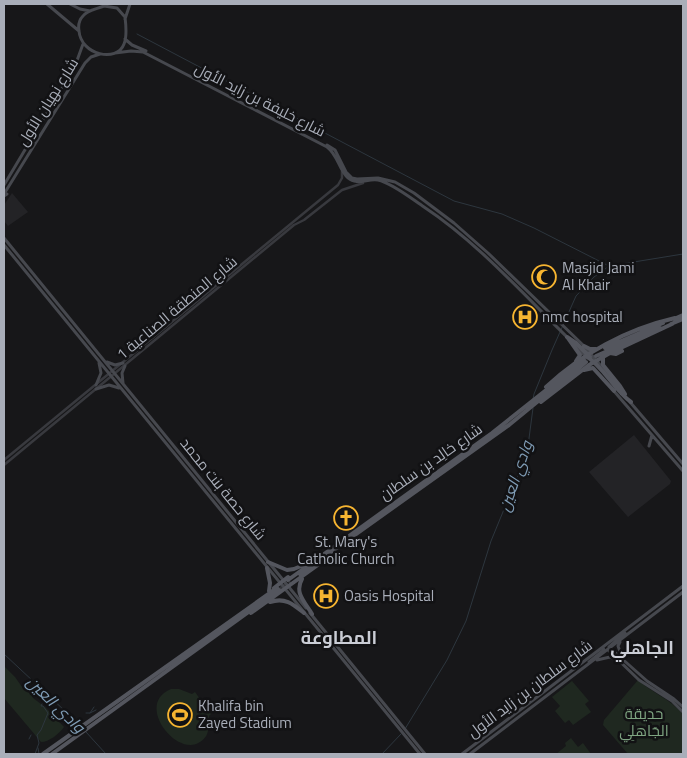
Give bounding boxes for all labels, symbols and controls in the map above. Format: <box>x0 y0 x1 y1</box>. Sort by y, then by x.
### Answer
street label: شارع نهيان الأول <box>11 53 84 150</box>
street label: شارع خليفة بن زايد الأول <box>191 57 330 143</box>
street label: شارع المنطقة الصناعية 1 <box>111 250 242 365</box>
place label: Masjid Jami Al Khair <box>562 256 635 296</box>
mosque icon: Masjid Jami Al Khair <box>531 264 557 290</box>
hospital icon: nmc hospital <box>512 304 538 330</box>
place label: nmc hospital <box>542 305 623 328</box>
street label: شارع خالِد بن سلطان <box>375 417 487 506</box>
street label: شارع حصة بنت محمد <box>175 432 272 545</box>
water label: وادي العين <box>492 436 540 515</box>
church icon: St. Mary's Catholic Church <box>333 505 359 531</box>
place label: St. Mary's Catholic Church <box>297 530 395 570</box>
hospital icon: Oasis Hospital <box>313 583 339 609</box>
place label: Oasis Hospital <box>344 584 434 607</box>
district label: المطاوعة <box>301 624 377 651</box>
street label: شارع سلطان بن زايد الأول <box>462 634 597 743</box>
district label: الجاهلي <box>610 634 674 663</box>
water label: وادي العين <box>21 670 92 740</box>
place label: Khalifa bin Zayed Stadium <box>198 694 292 734</box>
sports icon: Khalifa bin Zayed Stadium <box>167 702 193 728</box>
park label: حديقة الجَاهلِي <box>619 702 669 743</box>

